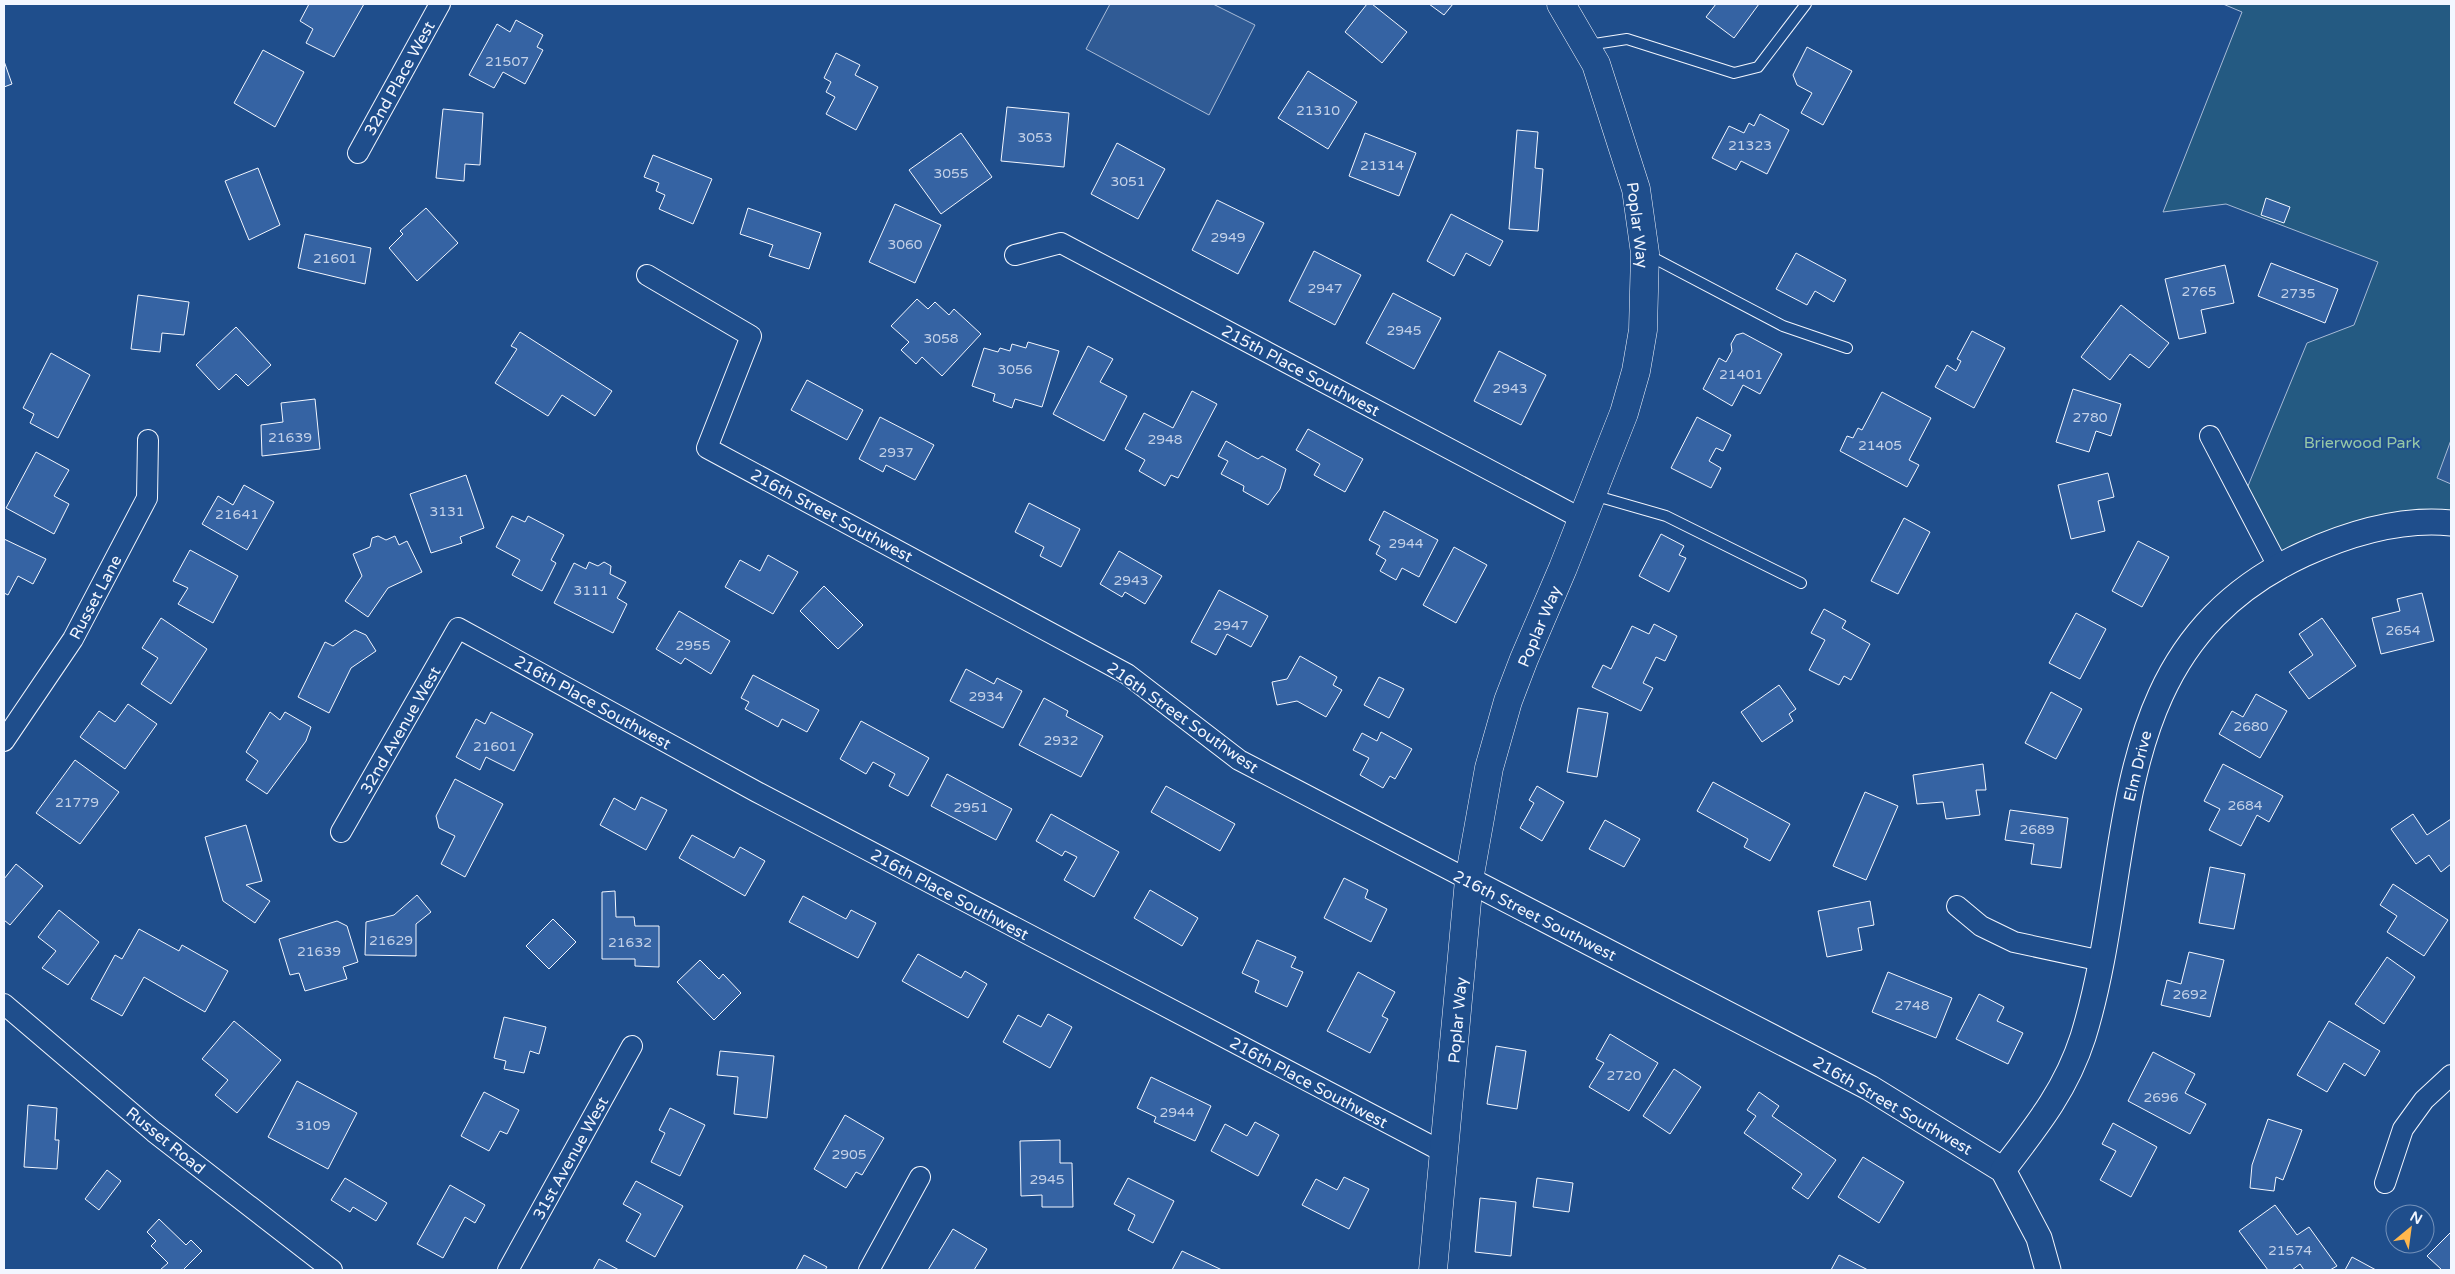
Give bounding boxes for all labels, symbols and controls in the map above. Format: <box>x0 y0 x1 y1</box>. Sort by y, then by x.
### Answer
street label: 32nd Place West <box>360 18 440 139</box>
house number: 21507 <box>485 53 529 70</box>
house number: 21310 <box>1296 102 1340 119</box>
house number: 3053 <box>1017 129 1053 146</box>
house number: 21323 <box>1728 137 1772 154</box>
house number: 21314 <box>1360 157 1404 174</box>
house number: 3055 <box>933 165 969 182</box>
house number: 3051 <box>1110 173 1146 190</box>
street label: Poplar Way <box>1622 181 1652 270</box>
house number: 2949 <box>1210 229 1246 246</box>
house number: 3060 <box>887 236 923 253</box>
house number: 21601 <box>313 250 357 267</box>
house number: 2947 <box>1307 280 1343 297</box>
house number: 2765 <box>2181 283 2217 300</box>
house number: 2735 <box>2280 285 2316 302</box>
street label: 215th Place Southwest <box>1218 321 1383 421</box>
house number: 2945 <box>1386 322 1422 339</box>
house number: 3058 <box>923 330 959 347</box>
house number: 3056 <box>997 361 1033 378</box>
house number: 21401 <box>1719 366 1763 383</box>
house number: 2943 <box>1492 380 1528 397</box>
house number: 2780 <box>2072 409 2108 426</box>
house number: 21639 <box>268 429 312 446</box>
house number: 2948 <box>1147 431 1183 448</box>
park label: Brierwood Park <box>2304 433 2421 453</box>
house number: 21405 <box>1858 437 1902 454</box>
house number: 2937 <box>878 444 914 461</box>
street label: 216th Street Southwest <box>747 465 916 567</box>
house number: 3131 <box>429 503 465 520</box>
house number: 21641 <box>215 506 259 523</box>
house number: 2944 <box>1388 535 1424 552</box>
street label: Russet Lane <box>65 552 127 643</box>
house number: 2943 <box>1113 572 1149 589</box>
house number: 3111 <box>573 582 609 599</box>
street label: Poplar Way <box>1514 582 1566 670</box>
house number: 2947 <box>1213 617 1249 634</box>
house number: 2654 <box>2385 622 2421 639</box>
house number: 2955 <box>675 637 711 654</box>
street label: 216th Place Southwest <box>511 651 674 754</box>
street label: 216th Street Southwest <box>1103 658 1262 778</box>
street label: 32nd Avenue West <box>356 663 445 798</box>
house number: 2934 <box>968 688 1004 705</box>
house number: 2680 <box>2233 718 2269 735</box>
street label: Elm Drive <box>2120 729 2156 804</box>
house number: 2932 <box>1043 732 1079 749</box>
house number: 21601 <box>473 738 517 755</box>
house number: 21779 <box>55 794 99 811</box>
house number: 2684 <box>2227 797 2263 814</box>
house number: 2951 <box>953 799 989 816</box>
house number: 2689 <box>2019 821 2055 838</box>
street label: 216th Place Southwest <box>867 845 1032 945</box>
street label: 216th Street Southwest <box>1450 866 1619 966</box>
house number: 21629 <box>369 932 413 949</box>
house number: 21632 <box>608 934 652 951</box>
house number: 21639 <box>297 943 341 960</box>
street label: Poplar Way <box>1444 976 1472 1064</box>
house number: 2692 <box>2172 986 2208 1003</box>
house number: 2748 <box>1894 997 1930 1014</box>
street label: 216th Place Southwest <box>1226 1033 1391 1133</box>
street label: 216th Street Southwest <box>1809 1052 1976 1160</box>
house number: 2720 <box>1606 1067 1642 1084</box>
house number: 2696 <box>2143 1089 2179 1106</box>
street label: 31st Avenue West <box>529 1093 613 1224</box>
street label: Russet Road <box>122 1103 209 1179</box>
house number: 2944 <box>1159 1104 1195 1121</box>
house number: 3109 <box>295 1117 331 1134</box>
house number: 2905 <box>831 1146 867 1163</box>
house number: 2945 <box>1029 1171 1065 1188</box>
north arrow <box>2385 1204 2435 1254</box>
text: N <box>2407 1208 2425 1228</box>
house number: 21574 <box>2268 1242 2312 1259</box>

